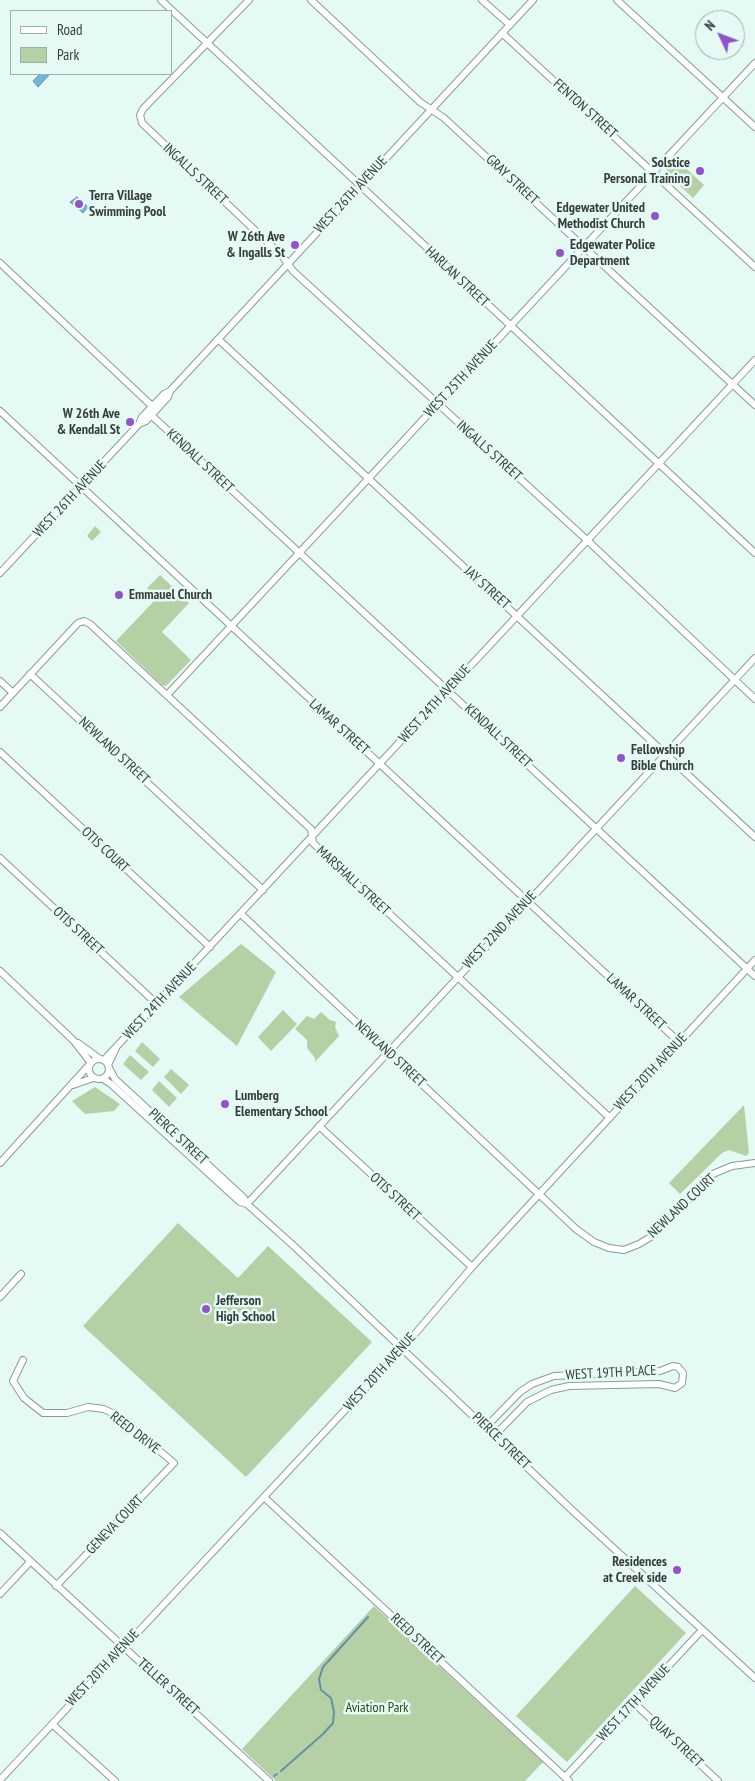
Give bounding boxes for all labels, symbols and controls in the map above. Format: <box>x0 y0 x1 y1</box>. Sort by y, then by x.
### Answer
legend <box>10 10 172 75</box>
north arrow <box>695 10 745 60</box>
text: N <box>701 17 719 34</box>
text: Road <box>57 20 83 39</box>
text: Park <box>57 45 79 64</box>
street label: FENTON STREET <box>549 76 621 142</box>
street label: INGALLS STREET <box>159 140 231 208</box>
street label: GRAY STREET <box>482 151 542 209</box>
street label: WEST 26TH AVENUE <box>311 153 391 237</box>
place label: Solstice Personal Training <box>604 155 690 188</box>
marker: Solstice Personal Training <box>694 165 706 177</box>
place label: Terra Village Swimming Pool <box>89 188 166 220</box>
marker: Terra Village Swimming Pool <box>73 198 85 210</box>
place label: Edgewater United Methodist Church <box>556 200 645 232</box>
marker: Edgewater United Methodist Church <box>649 210 661 222</box>
place label: W 26th Ave & Ingalls St <box>226 229 285 262</box>
place label: Edgewater Police Department <box>570 237 655 270</box>
marker: W 26th Ave & Ingalls St <box>289 239 301 251</box>
street label: HARLAN STREET <box>422 243 492 311</box>
marker: Edgewater Police Department <box>554 247 566 259</box>
street label: WEST 25TH AVENUE <box>421 337 501 421</box>
place label: W 26th Ave & Kendall St <box>57 406 120 438</box>
marker: W 26th Ave & Kendall St <box>124 416 136 428</box>
street label: INGALLS STREET <box>453 417 525 485</box>
street label: KENDALL STREET <box>163 426 237 496</box>
street label: WEST 26TH AVENUE <box>30 457 110 541</box>
street label: JAY STREET <box>461 563 513 613</box>
place label: Emmauel Church <box>129 587 212 603</box>
marker: Emmauel Church <box>113 589 125 601</box>
street label: WEST 24TH AVENUE <box>396 661 474 747</box>
street label: LAMAR STREET <box>306 696 372 758</box>
street label: KENDALL STREET <box>461 701 535 771</box>
street label: NEWLAND STREET <box>75 714 153 788</box>
place label: Fellowship Bible Church <box>631 742 694 774</box>
marker: Fellowship Bible Church <box>615 752 627 764</box>
street label: OTIS COURT <box>78 824 132 876</box>
street label: MARSHALL STREET <box>313 843 393 919</box>
street label: WEST 22ND AVENUE <box>460 888 540 972</box>
street label: OTIS STREET <box>49 903 107 959</box>
street label: WEST 24TH AVENUE <box>120 959 200 1043</box>
street label: LAMAR STREET <box>603 970 669 1034</box>
street label: NEWLAND STREET <box>351 1017 429 1091</box>
street label: WEST 20TH AVENUE <box>611 1030 691 1114</box>
place label: Lumberg Elementary School <box>235 1088 328 1120</box>
marker: Lumberg Elementary School <box>219 1098 231 1110</box>
street label: PIERCE STREET <box>145 1105 211 1169</box>
street label: OTIS STREET <box>366 1169 424 1225</box>
street label: NEWLAND COURT <box>645 1170 719 1242</box>
place label: Jefferson High School <box>216 1293 275 1325</box>
marker: Jefferson High School <box>200 1303 212 1315</box>
street label: WEST 20TH AVENUE <box>341 1329 419 1415</box>
street label: WEST 19TH PLACE <box>565 1362 657 1384</box>
street label: REED DRIVE <box>107 1408 163 1458</box>
street label: PIERCE STREET <box>468 1409 534 1473</box>
street label: GENEVA COURT <box>83 1492 147 1558</box>
place label: Residences at Creek side <box>603 1554 667 1586</box>
marker: Residences at Creek side <box>671 1564 683 1576</box>
street label: REED STREET <box>387 1610 447 1668</box>
street label: WEST 20TH AVENUE <box>63 1626 143 1710</box>
street label: TELLER STREET <box>134 1655 202 1719</box>
street label: WEST 17TH AVENUE <box>594 1661 674 1745</box>
park label: Aviation Park <box>345 1700 409 1716</box>
street label: QUAY STREET <box>646 1713 706 1771</box>

